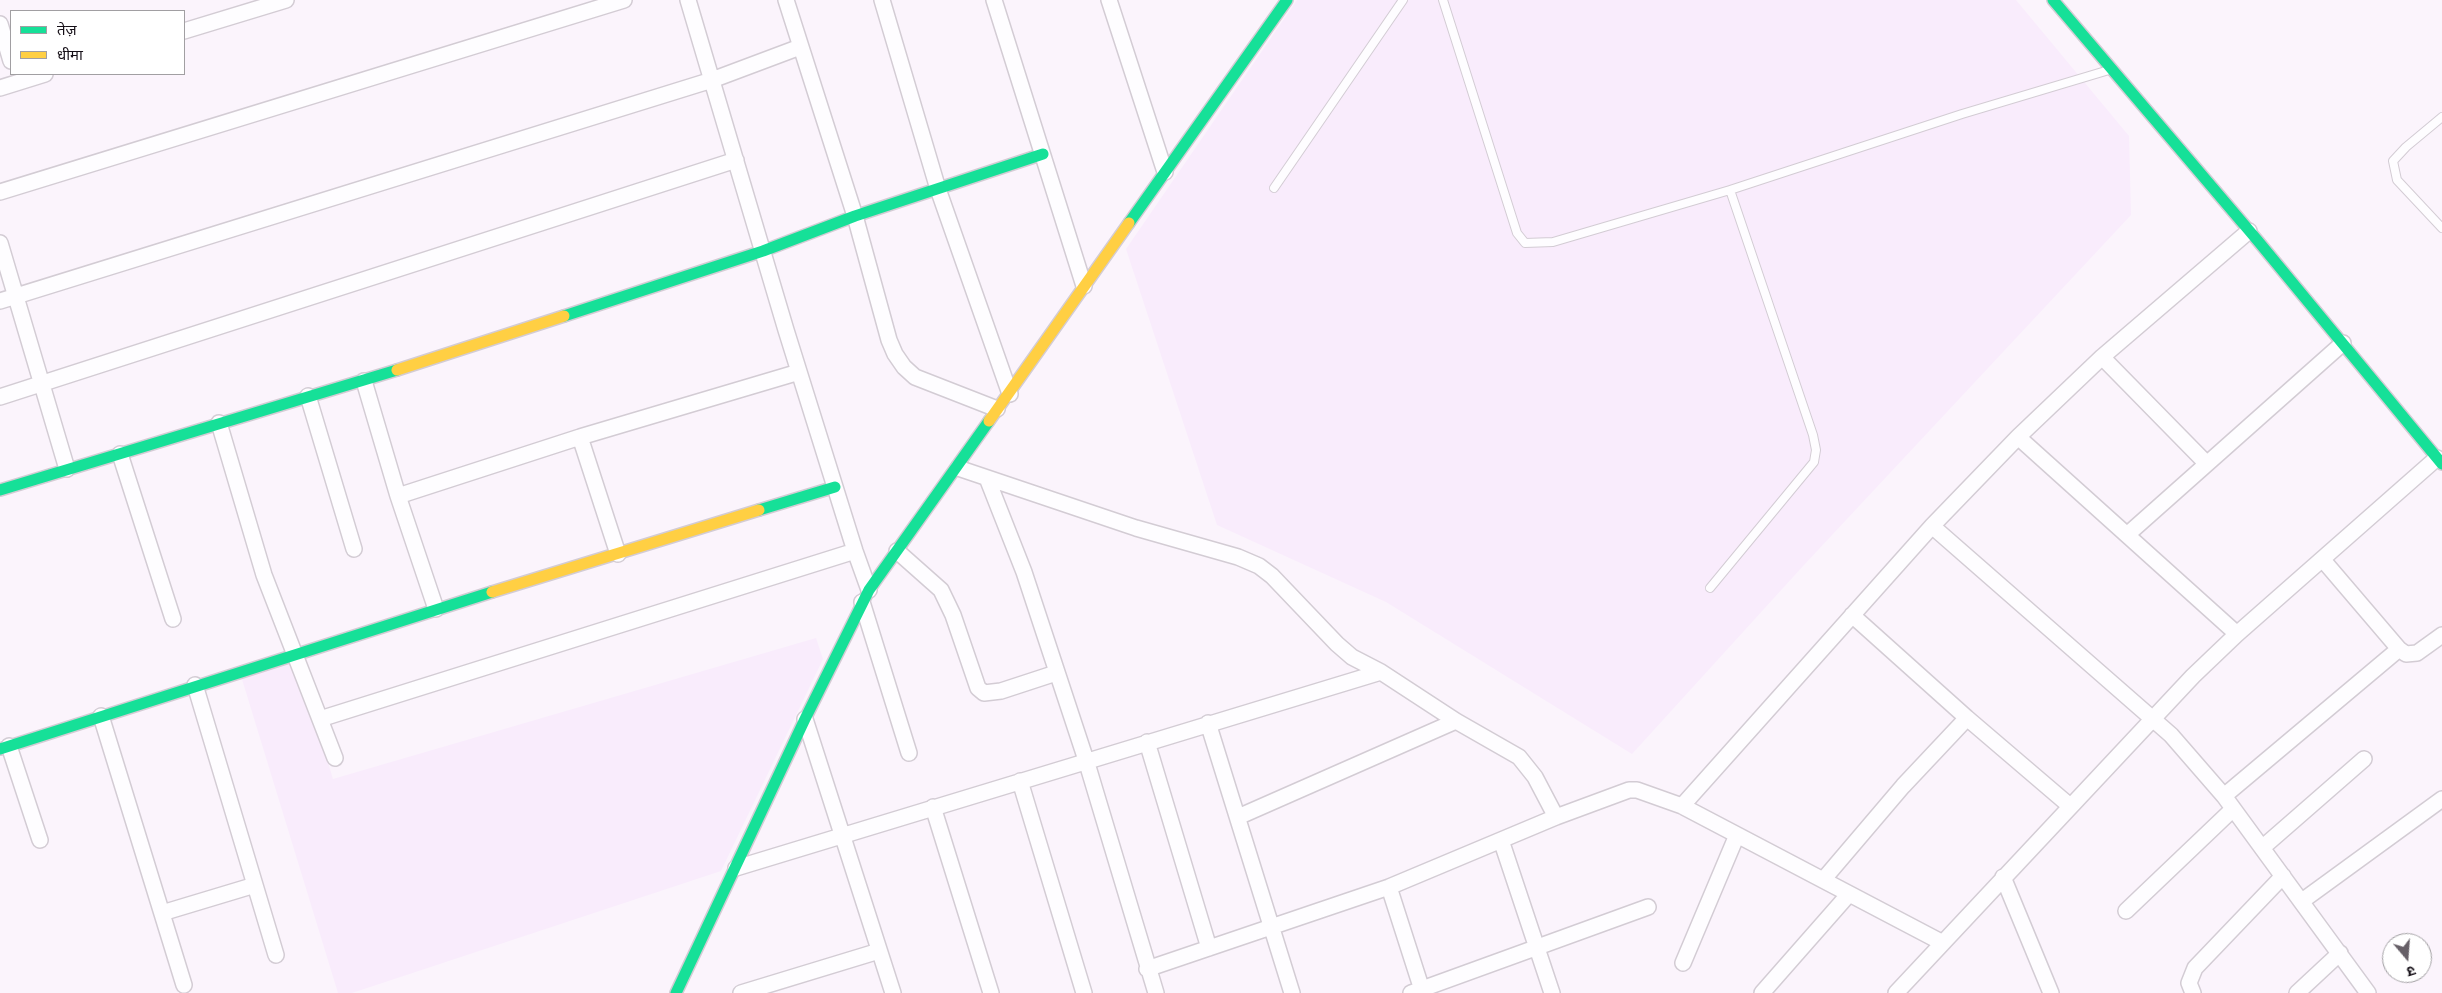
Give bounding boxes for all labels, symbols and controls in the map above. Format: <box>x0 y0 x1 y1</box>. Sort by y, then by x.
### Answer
legend <box>10 10 185 75</box>
text: तेज़ <box>57 19 77 40</box>
text: धीमा <box>57 44 83 65</box>
north arrow <box>2382 933 2432 983</box>
text: उ <box>2405 961 2418 982</box>

